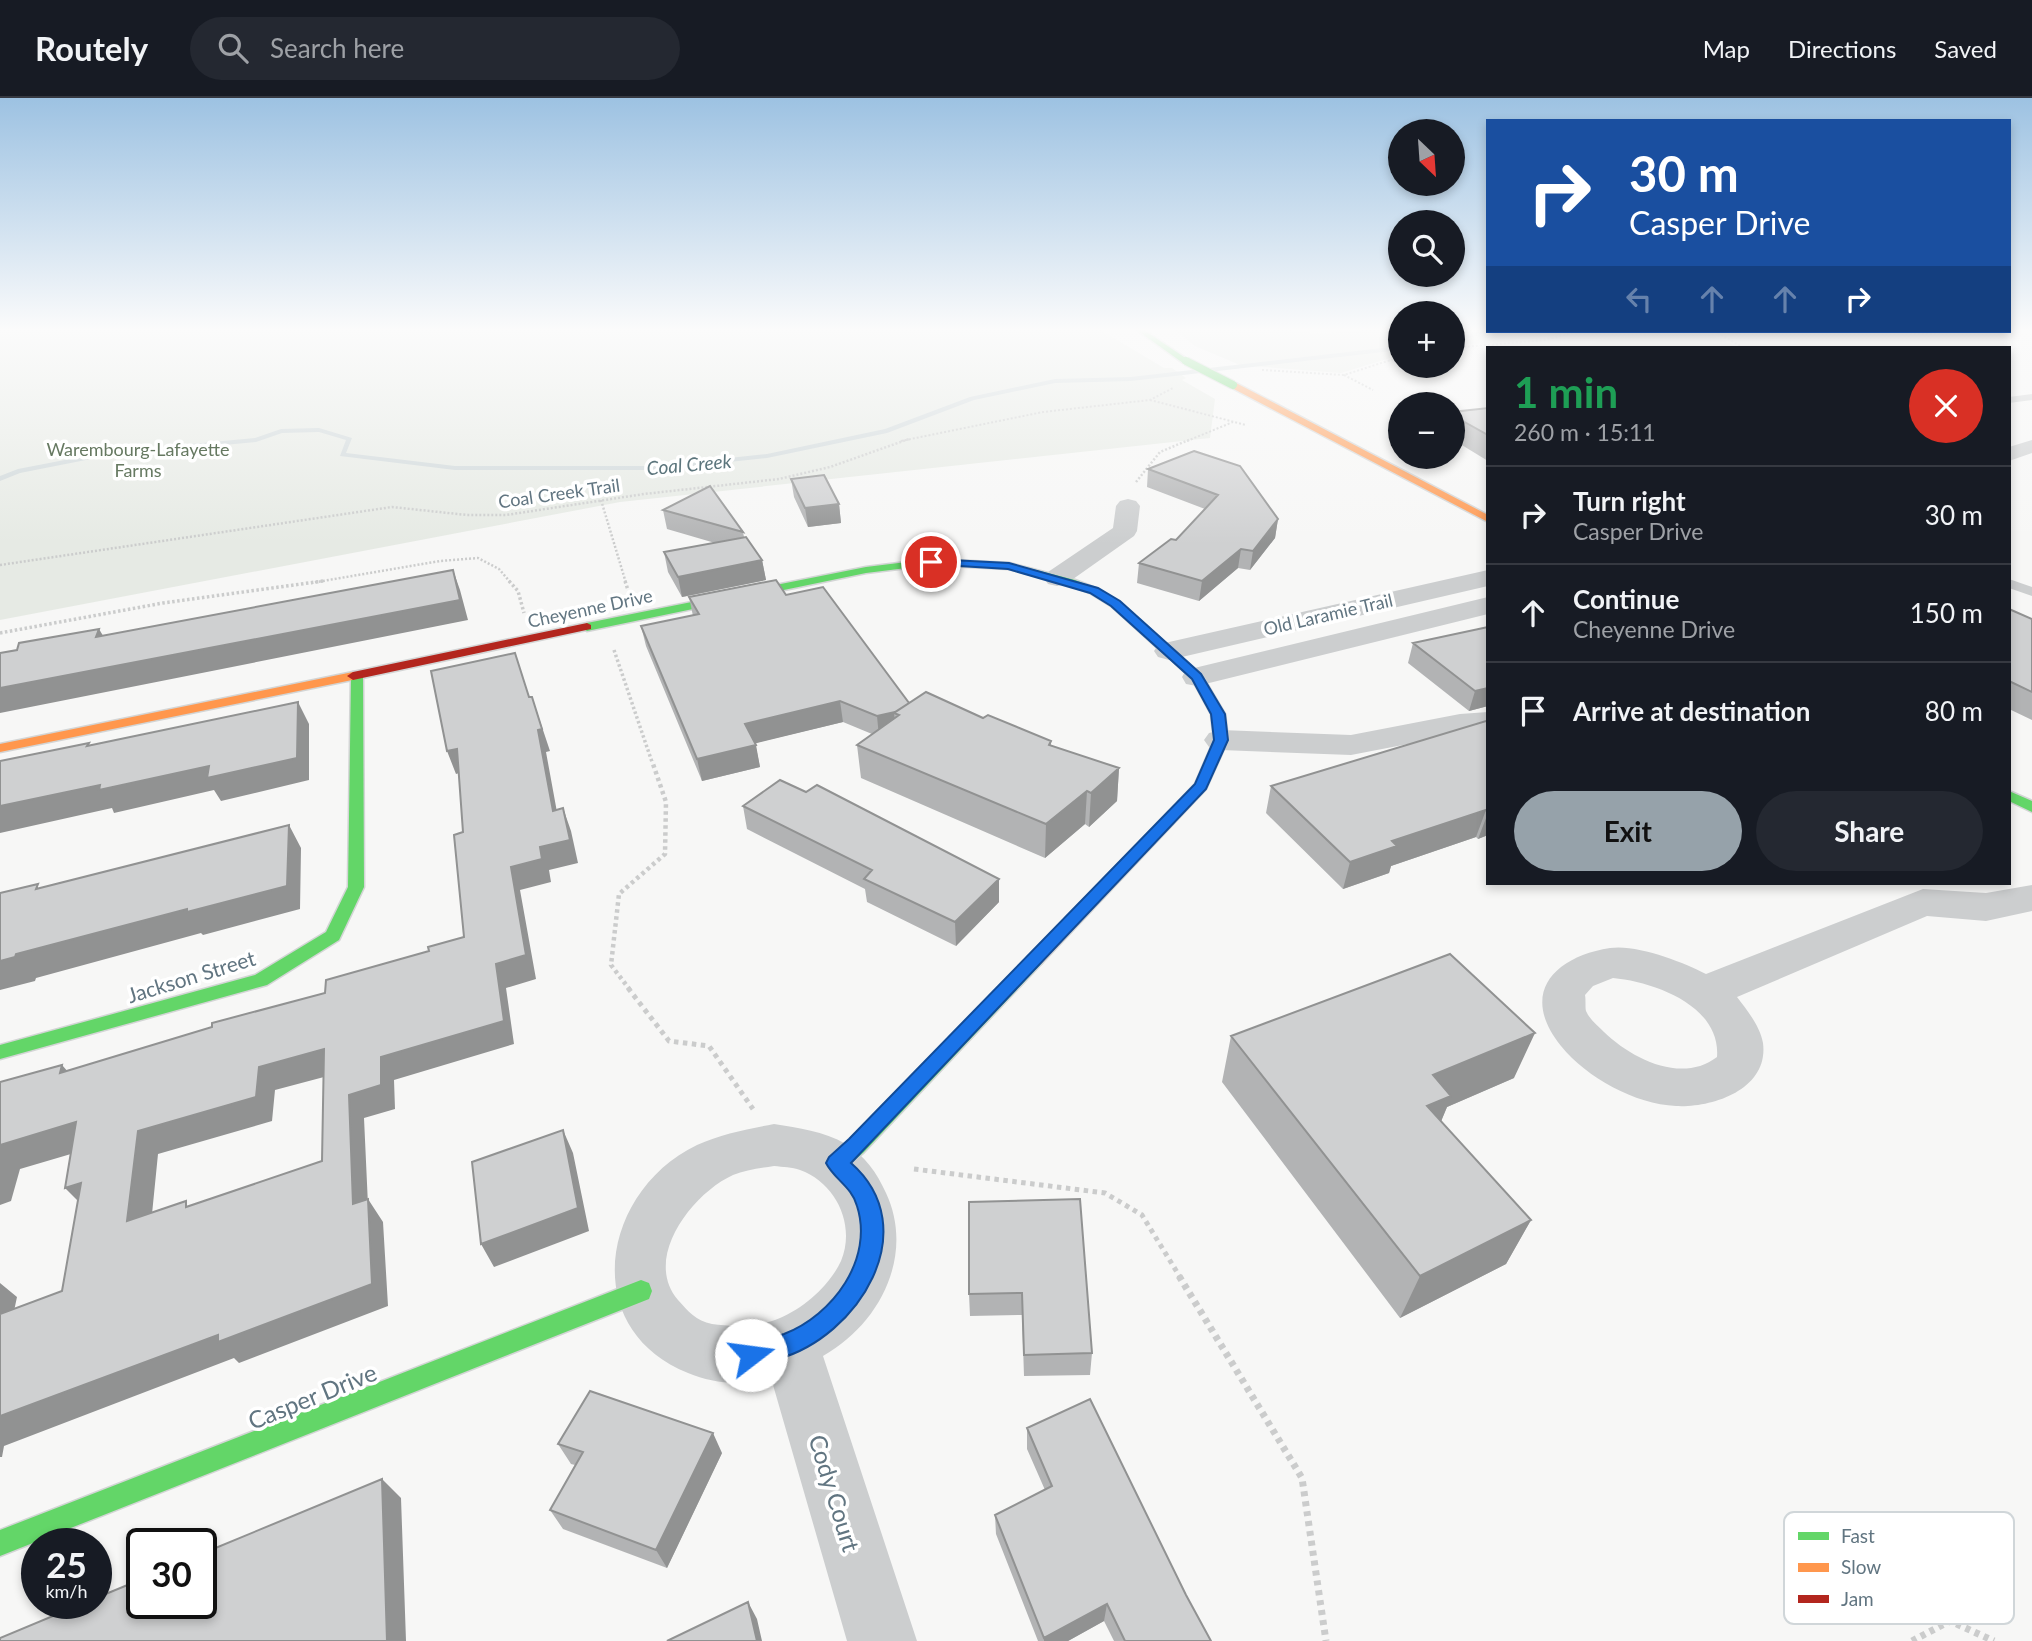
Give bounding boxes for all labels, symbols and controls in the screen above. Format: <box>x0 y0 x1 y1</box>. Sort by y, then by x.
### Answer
search box <box>190 17 680 80</box>
text: Routely <box>35 28 148 68</box>
icon: search <box>214 29 252 67</box>
text: Search here <box>270 32 404 64</box>
text: Map <box>1703 34 1750 63</box>
text: Directions <box>1788 34 1896 63</box>
text: Saved <box>1934 34 1997 63</box>
north arrow <box>1388 119 1465 196</box>
map controls <box>1388 119 1465 469</box>
text: 30 m <box>1629 144 1739 202</box>
icon: right <box>1514 147 1605 238</box>
text: Casper Drive <box>1629 203 1810 242</box>
button: search <box>1388 210 1465 287</box>
icon: left <box>1620 280 1658 318</box>
icon: ahead <box>1693 280 1731 318</box>
icon: ahead <box>1766 280 1804 318</box>
icon: right <box>1839 280 1877 318</box>
button: + <box>1388 301 1465 378</box>
text: 1 min <box>1514 367 1618 417</box>
button: close <box>1909 369 1983 443</box>
button: − <box>1388 392 1465 469</box>
text: 260 m · 15:11 <box>1514 418 1656 446</box>
park label: Warembourg-Lafayette Farms <box>46 438 230 481</box>
water label: Coal Creek <box>646 449 733 479</box>
street label: Coal Creek Trail <box>497 474 621 512</box>
text: Turn right <box>1573 485 1686 517</box>
icon: right <box>1514 496 1552 534</box>
text: 30 m <box>1925 499 1983 531</box>
text: Casper Drive <box>1573 517 1703 545</box>
pin <box>901 532 961 592</box>
icon: arrive <box>912 543 950 581</box>
text: Continue <box>1573 583 1679 615</box>
street label: Cheyenne Drive <box>526 584 654 632</box>
street label: Old Laramie Trail <box>1261 588 1395 640</box>
icon: ahead <box>1514 594 1552 632</box>
text: 150 m <box>1910 597 1983 629</box>
text: Cheyenne Drive <box>1573 615 1735 643</box>
icon: arrive <box>1514 692 1552 730</box>
text: Arrive at destination <box>1573 695 1810 727</box>
text: 80 m <box>1925 695 1983 727</box>
button: Exit <box>1514 791 1742 871</box>
button: Share <box>1756 791 1983 871</box>
street label: Jackson Street <box>124 944 259 1007</box>
position arrow <box>714 1318 788 1392</box>
street label: Casper Drive <box>243 1357 381 1435</box>
street label: Cody Court <box>803 1431 867 1555</box>
legend <box>1784 1512 2014 1624</box>
text: Fast <box>1841 1524 1875 1547</box>
speed limit sign: 30 <box>126 1528 217 1619</box>
text: 25 <box>46 1543 87 1585</box>
text: Slow <box>1841 1555 1881 1578</box>
text: km/h <box>45 1580 88 1602</box>
text: Jam <box>1841 1587 1874 1610</box>

